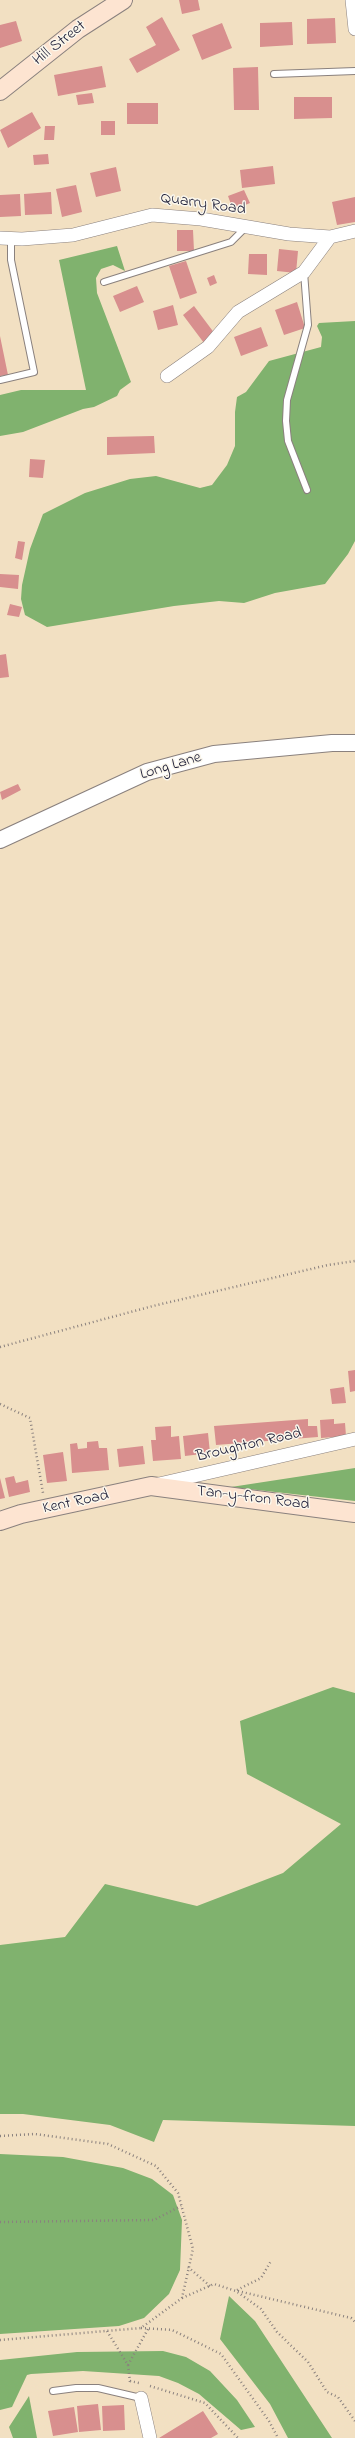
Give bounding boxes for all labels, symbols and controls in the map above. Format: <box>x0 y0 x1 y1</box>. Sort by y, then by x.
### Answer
street label: Hill Street <box>30 17 90 71</box>
street label: Quarry Road <box>159 190 247 220</box>
street label: Long Lane <box>138 749 204 785</box>
street label: Broughton Road <box>194 1425 304 1467</box>
street label: Tan-y-fron Road <box>196 1483 310 1515</box>
street label: Kent Road <box>41 1487 111 1519</box>

